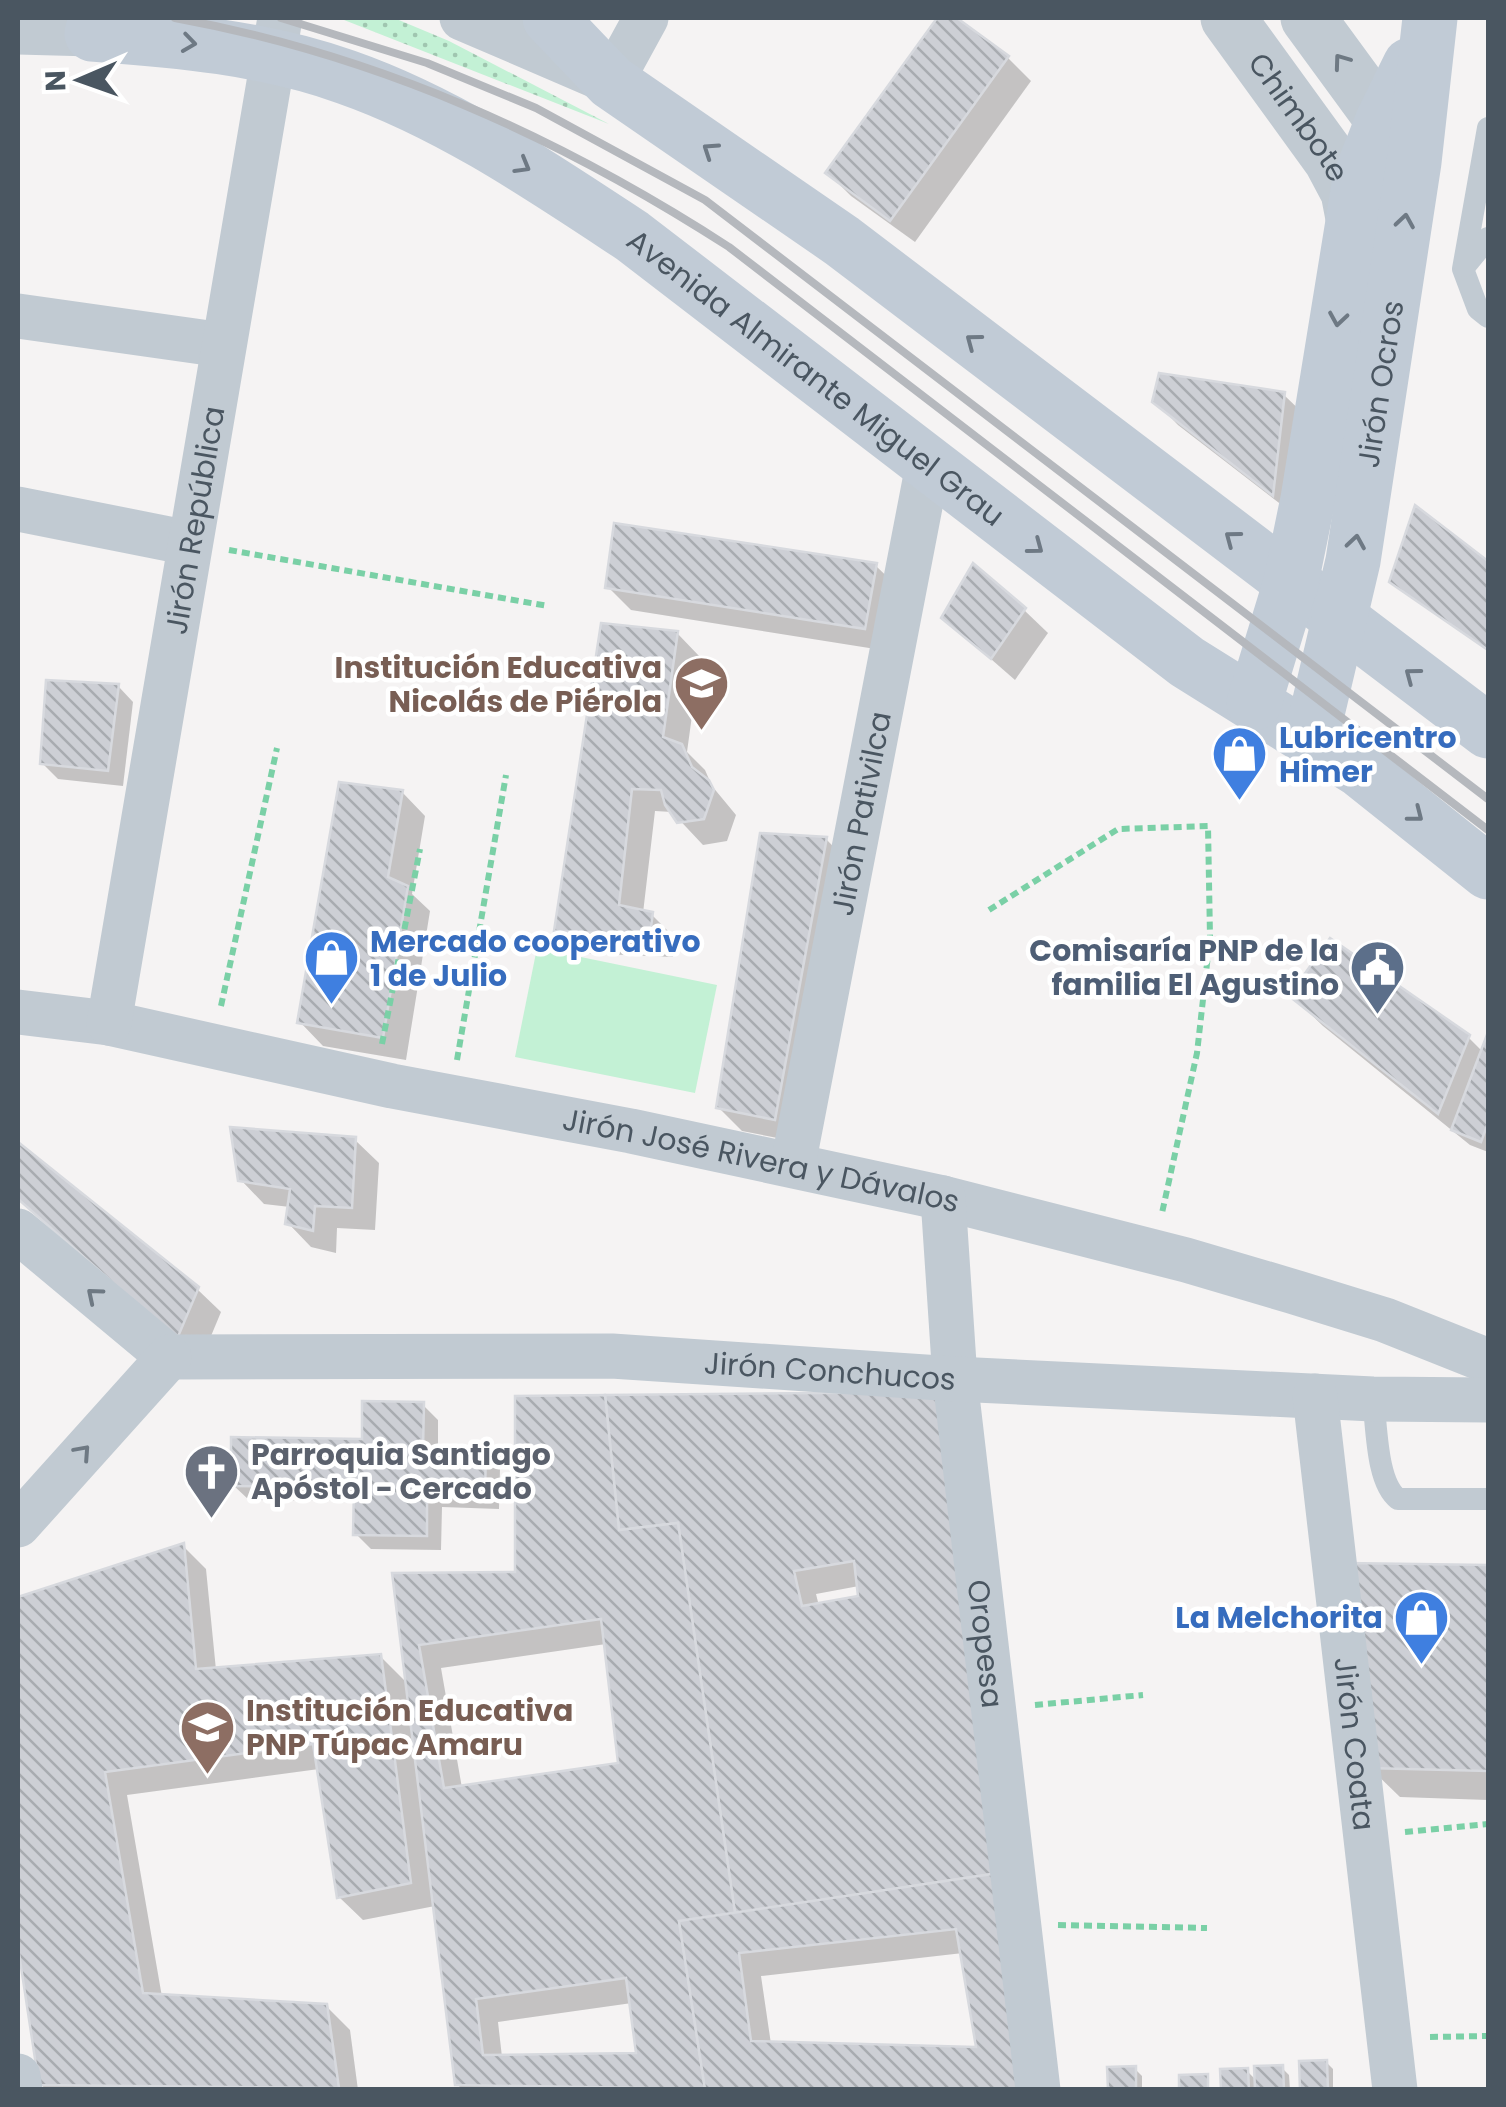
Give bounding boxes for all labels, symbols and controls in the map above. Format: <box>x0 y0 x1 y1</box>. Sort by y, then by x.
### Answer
north arrow <box>30 30 130 130</box>
one-way arrow <box>180 32 197 53</box>
street label: Chimbote <box>1238 44 1360 189</box>
one-way arrow <box>1334 54 1353 73</box>
text: N <box>36 70 75 92</box>
one-way arrow <box>703 144 721 162</box>
one-way arrow <box>512 153 530 173</box>
one-way arrow <box>1393 212 1414 229</box>
street label: Avenida Almirante Miguel Grau <box>618 218 1014 536</box>
street label: Jirón Ocros <box>1346 297 1414 471</box>
one-way arrow <box>1328 311 1349 327</box>
one-way arrow <box>966 335 984 352</box>
street label: Jirón República <box>154 403 235 638</box>
one-way arrow <box>1225 532 1243 549</box>
one-way arrow <box>1344 534 1365 550</box>
one-way arrow <box>1025 536 1043 553</box>
place label: Institución Educativa Nicolás de Piérola <box>335 646 662 723</box>
school or university icon: Institución Educativa Nicolás de Piérola <box>671 654 731 733</box>
one-way arrow <box>1405 670 1423 687</box>
street label: Jirón Pativilca <box>820 708 902 919</box>
place label: Lubricentro Himer <box>1279 716 1457 793</box>
shop icon: Lubricentro Himer <box>1210 724 1270 803</box>
one-way arrow <box>1405 803 1423 821</box>
place label: Mercado cooperativo 1 de Julio <box>370 920 701 997</box>
shop icon: Mercado cooperativo 1 de Julio <box>301 928 361 1007</box>
place label: Comisaría PNP de la familia El Agustino <box>1029 929 1339 1006</box>
public building icon: Comisaría PNP de la familia El Agustino <box>1348 937 1408 1016</box>
street label: Jirón José Rivera y Dávalos <box>559 1097 964 1223</box>
one-way arrow <box>88 1289 106 1307</box>
street label: Jirón Conchucos <box>703 1341 957 1400</box>
place label: Parroquia Santiago Apóstol - Cercado <box>251 1433 551 1510</box>
church icon: Parroquia Santiago Apóstol - Cercado <box>182 1441 242 1520</box>
one-way arrow <box>71 1445 89 1464</box>
street label: Oropesa <box>957 1577 1015 1710</box>
shop icon: La Melchorita <box>1392 1587 1452 1666</box>
place label: La Melchorita <box>1175 1596 1383 1639</box>
street label: Jirón Coata <box>1324 1654 1386 1833</box>
place label: Institución Educativa PNP Túpac Amaru <box>246 1689 573 1766</box>
school or university icon: Institución Educativa PNP Túpac Amaru <box>177 1697 237 1776</box>

